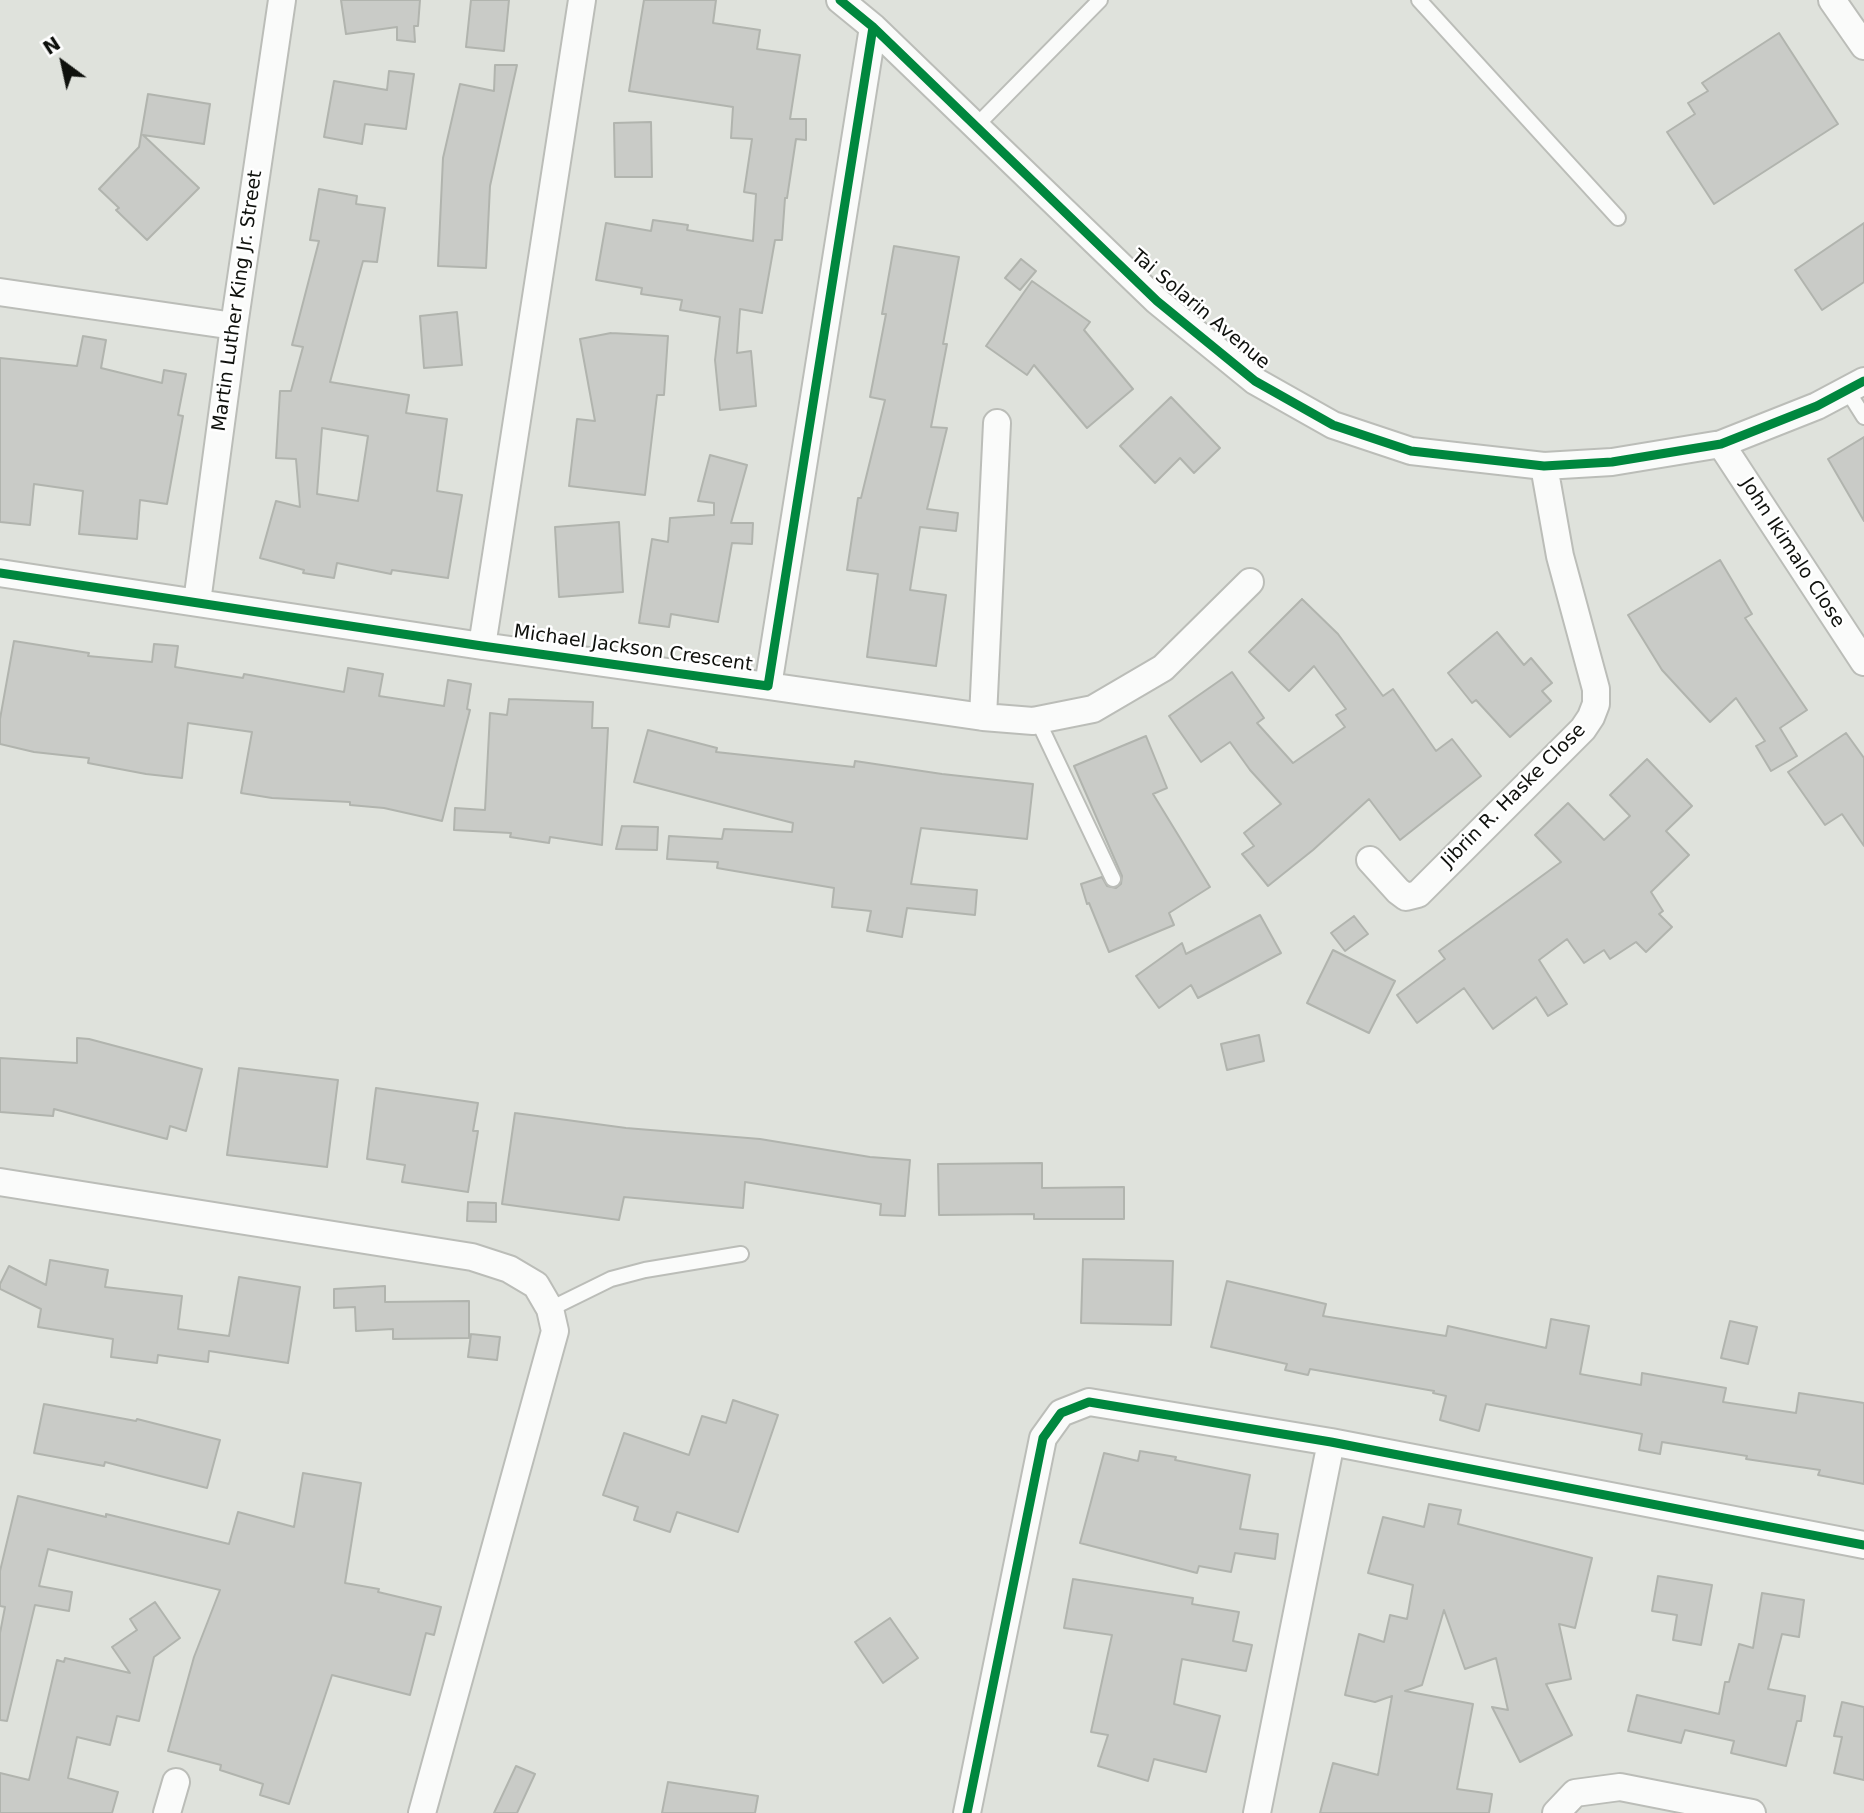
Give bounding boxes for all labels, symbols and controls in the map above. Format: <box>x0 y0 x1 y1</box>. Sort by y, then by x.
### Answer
north arrow <box>28 28 98 98</box>
text: N <box>39 32 64 59</box>
street label: Martin Luther King Jr. Street <box>208 169 268 433</box>
street label: Tai Solarin Avenue <box>1126 245 1274 375</box>
street label: John Ikimalo Close <box>1735 474 1849 632</box>
street label: Michael Jackson Crescent <box>512 621 754 677</box>
street label: Jibrin R. Haske Close <box>1437 719 1591 873</box>

